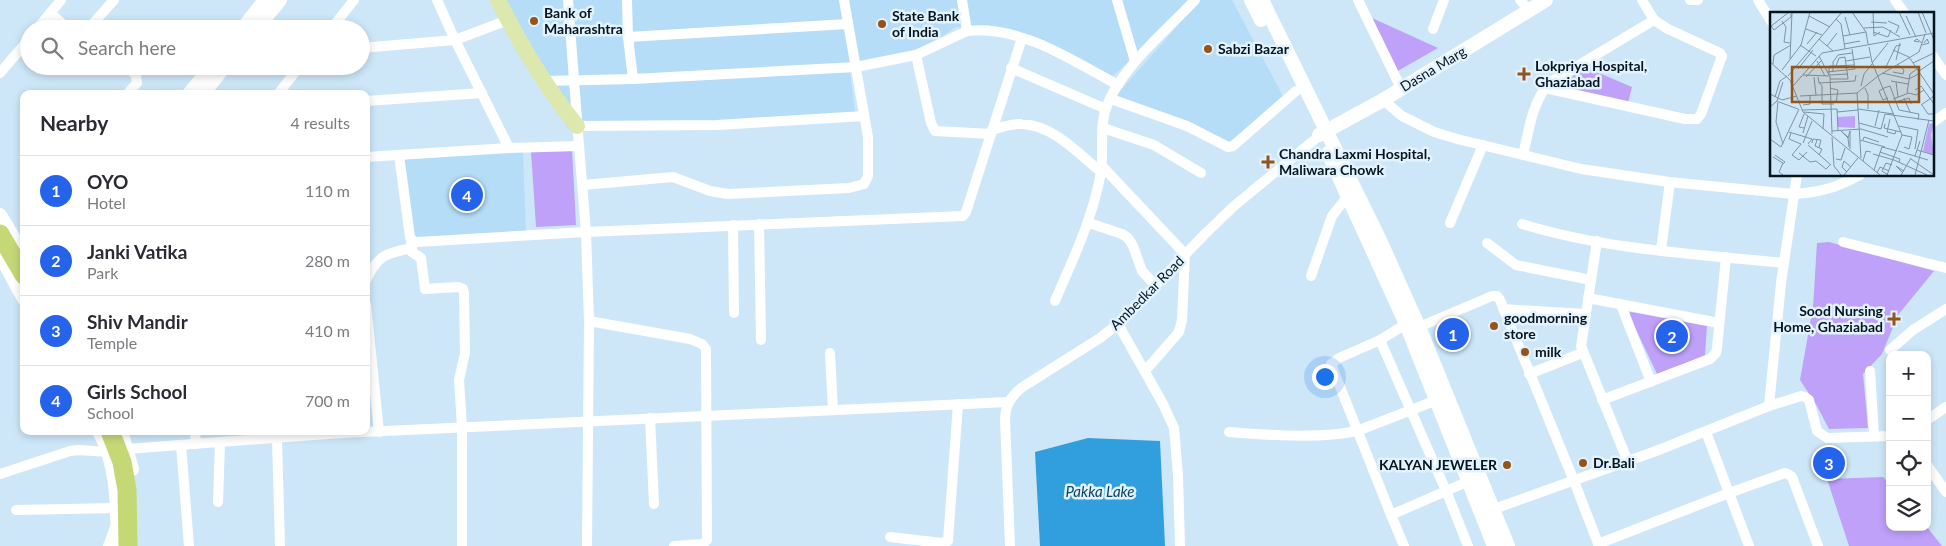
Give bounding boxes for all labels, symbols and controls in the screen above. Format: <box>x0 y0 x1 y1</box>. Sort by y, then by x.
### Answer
place label: Bank of Maharashtra <box>544 4 623 37</box>
place label: State Bank of India <box>892 7 960 40</box>
inset map <box>1770 12 1934 176</box>
marker: Bank of Maharashtra <box>528 15 540 27</box>
marker: State Bank of India <box>876 18 888 30</box>
search box <box>20 20 370 75</box>
icon: search <box>38 34 66 62</box>
text: Search here <box>78 36 176 59</box>
place label: Sabzi Bazar <box>1218 40 1290 57</box>
street label: Dasna Marg <box>1397 42 1469 95</box>
marker: Sabzi Bazar <box>1202 43 1214 55</box>
place label: Lokpriya Hospital, Ghaziabad <box>1535 57 1647 90</box>
marker: Lokpriya Hospital, Ghaziabad <box>1517 67 1531 81</box>
text: Nearby <box>40 110 108 135</box>
text: 4 results <box>290 113 350 132</box>
place label: Chandra Laxmi Hospital, Maliwara Chowk <box>1279 145 1430 178</box>
marker: Chandra Laxmi Hospital, Maliwara Chowk <box>1261 155 1275 169</box>
text: OYO <box>87 170 128 193</box>
pin: 4 <box>451 176 483 214</box>
text: 1 <box>51 181 61 200</box>
text: 110 m <box>305 181 350 200</box>
text: Hotel <box>87 193 126 212</box>
text: Janki Vatika <box>87 240 187 263</box>
text: 2 <box>51 251 61 270</box>
text: 280 m <box>305 251 350 270</box>
street label: Ambedkar Road <box>1106 252 1187 333</box>
text: Park <box>87 263 118 282</box>
place label: Sood Nursing Home, Ghaziabad <box>1773 302 1884 335</box>
place label: goodmorning store <box>1504 309 1588 342</box>
text: Shiv Mandir <box>87 310 188 333</box>
marker: Sood Nursing Home, Ghaziabad <box>1887 312 1901 326</box>
pin: 1 <box>1437 315 1469 353</box>
pin: 2 <box>1656 317 1688 355</box>
marker: goodmorning store <box>1488 320 1500 332</box>
text: 3 <box>51 321 61 340</box>
text: 410 m <box>305 321 350 340</box>
text: Temple <box>87 333 137 352</box>
place label: milk <box>1535 343 1562 360</box>
marker: milk <box>1519 346 1531 358</box>
map controls <box>1886 351 1931 531</box>
button: + <box>1886 351 1931 396</box>
your location <box>1312 364 1338 390</box>
text: Girls School <box>87 380 187 403</box>
text: 4 <box>51 391 61 410</box>
text: 700 m <box>305 391 350 410</box>
button: − <box>1886 396 1931 441</box>
text: School <box>87 403 134 422</box>
button: locate <box>1886 441 1931 486</box>
pin: 3 <box>1813 444 1845 482</box>
place label: Dr.Bali <box>1593 454 1635 471</box>
place label: KALYAN JEWELER <box>1379 456 1498 473</box>
marker: Dr.Bali <box>1577 457 1589 469</box>
marker: KALYAN JEWELER <box>1501 459 1513 471</box>
water label: Pakka Lake <box>1066 482 1134 500</box>
button: layers <box>1886 486 1931 531</box>

